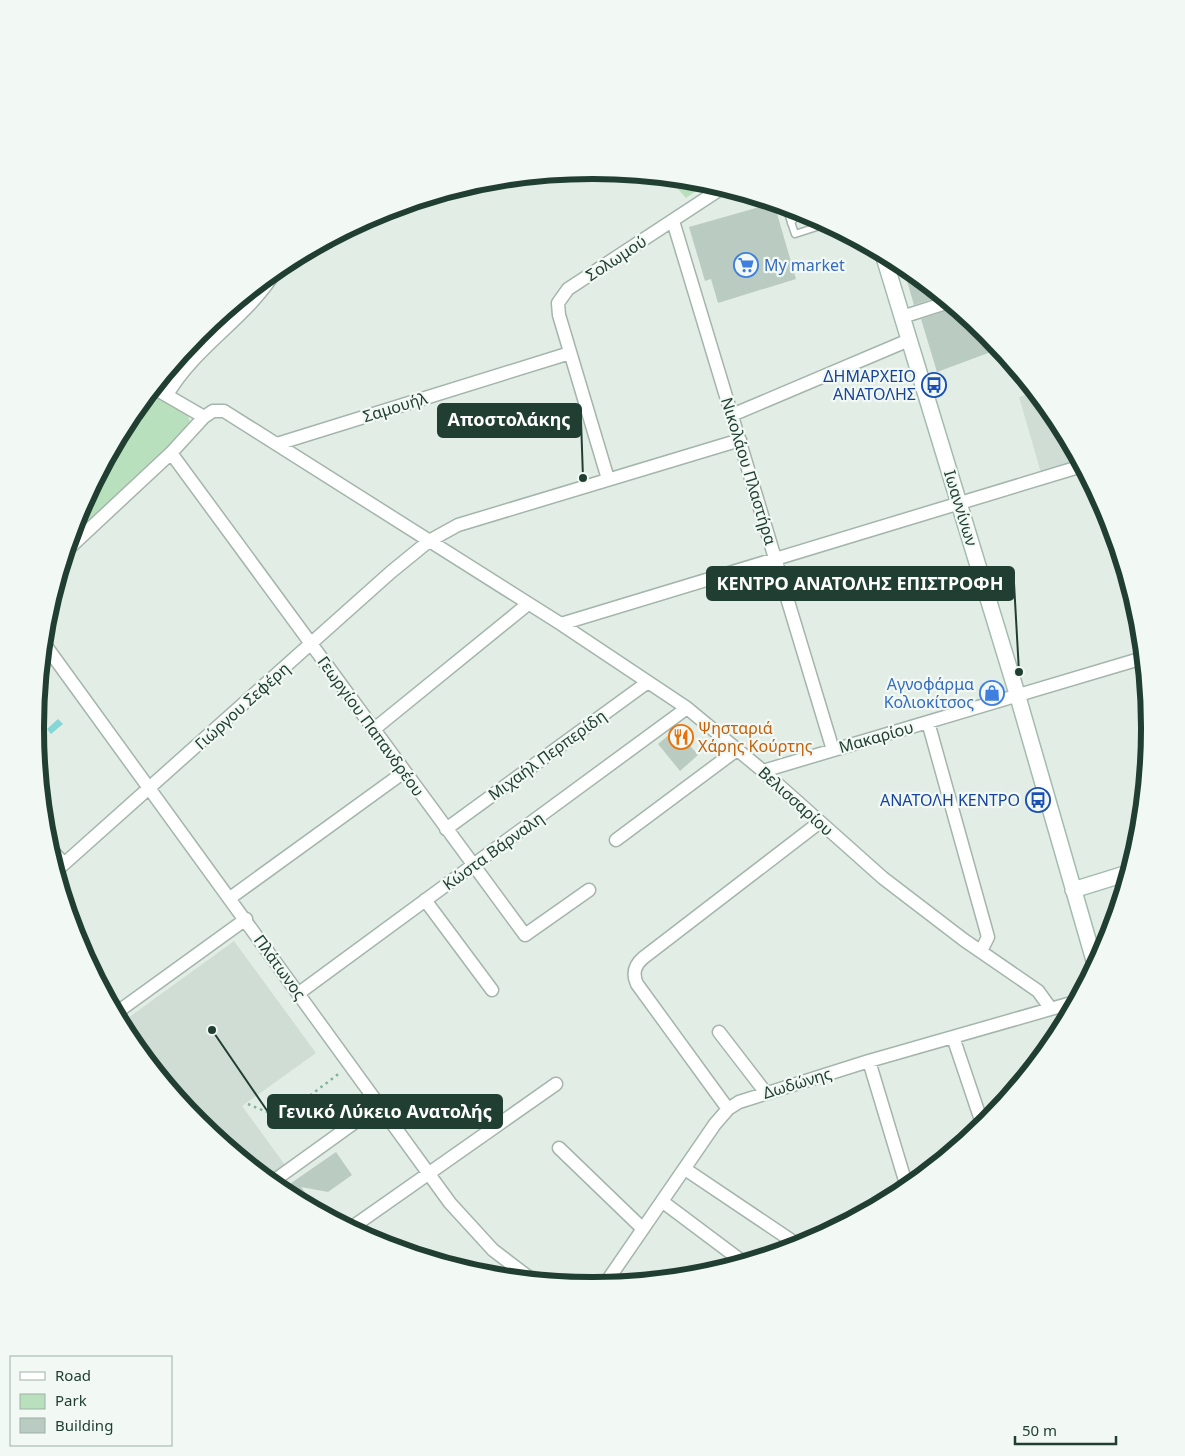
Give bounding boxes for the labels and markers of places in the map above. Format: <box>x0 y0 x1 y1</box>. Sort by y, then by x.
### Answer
supermarket icon: My market <box>733 252 759 278</box>
place label: My market <box>764 254 845 276</box>
place label: ΔΗΜΑΡΧΕΙΟ ΑΝΑΤΟΛΗΣ <box>823 365 916 405</box>
bus stop icon: ΔΗΜΑΡΧΕΙΟ ΑΝΑΤΟΛΗΣ <box>921 372 947 398</box>
callout: Αποστολάκης <box>438 404 581 437</box>
callout: ΚΕΝΤΡΟ ΑΝΑΤΟΛΗΣ ΕΠΙΣΤΡΟΦΗ <box>707 567 1014 600</box>
place label: Αγνοφάρμα Κολιοκίτσος <box>884 673 974 713</box>
shop icon: Αγνοφάρμα Κολιοκίτσος <box>979 680 1005 706</box>
place label: Ψησταριά Χάρης Κούρτης <box>698 717 813 757</box>
restaurant icon: Ψησταριά Χάρης Κούρτης <box>668 724 694 750</box>
bus stop icon: ΑΝΑΤΟΛΗ ΚΕΝΤΡΟ <box>1025 787 1051 813</box>
place label: ΑΝΑΤΟΛΗ ΚΕΝΤΡΟ <box>880 789 1020 811</box>
callout: Γενικό Λύκειο Ανατολής <box>268 1095 502 1128</box>

